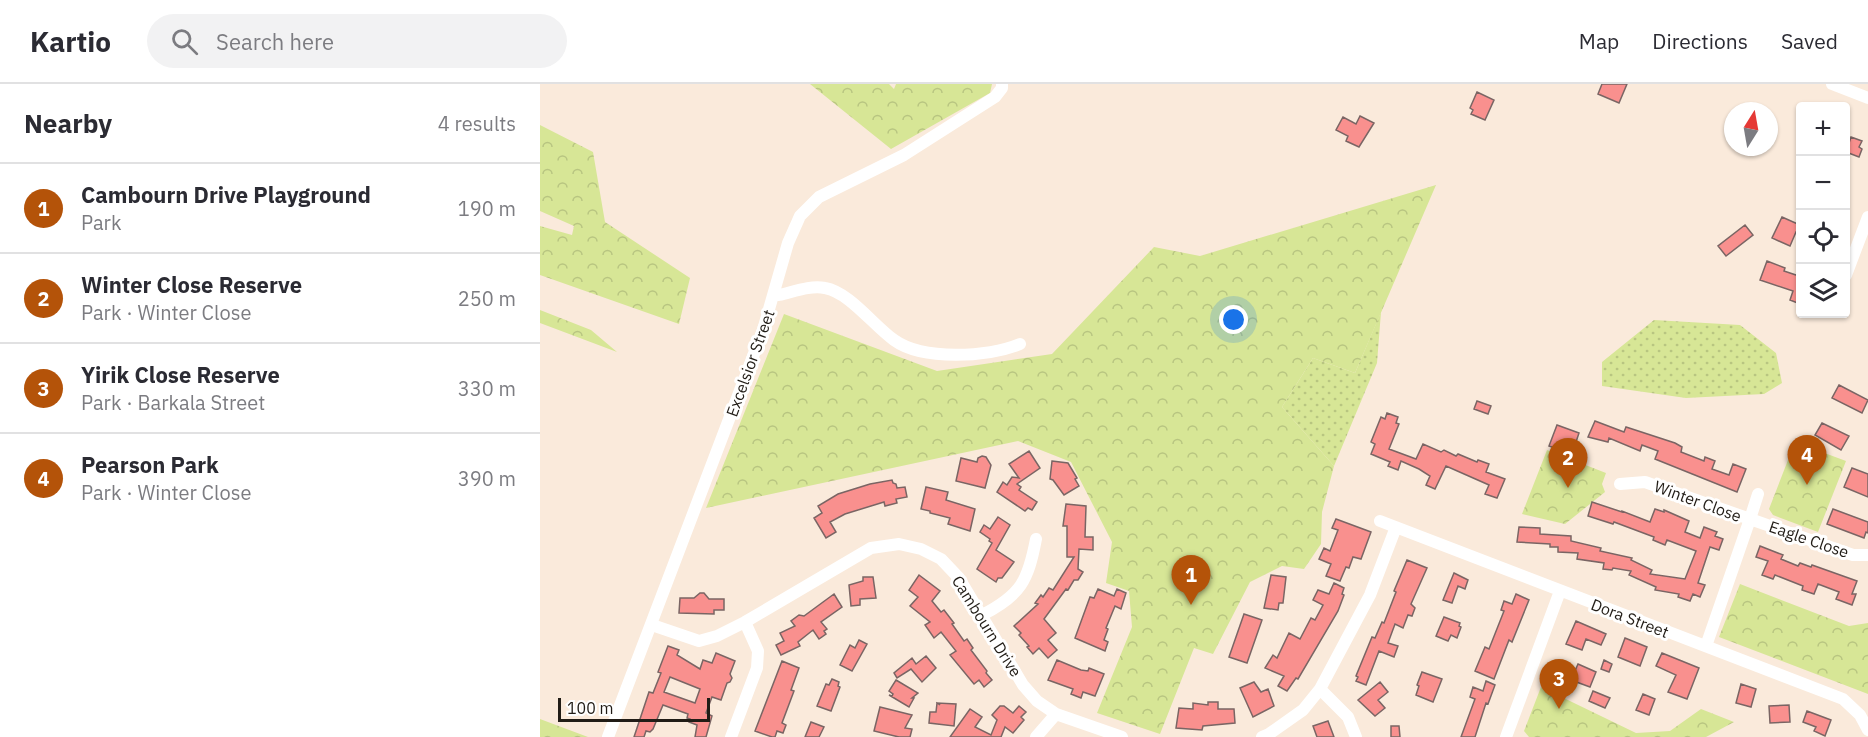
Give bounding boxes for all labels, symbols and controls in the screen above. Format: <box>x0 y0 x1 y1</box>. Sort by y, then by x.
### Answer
search box <box>147 14 567 68</box>
text: Kartio <box>30 23 111 60</box>
icon: search <box>168 25 201 58</box>
text: Search here <box>216 27 334 56</box>
text: Map <box>1579 27 1619 55</box>
text: Directions <box>1652 27 1748 55</box>
text: Saved <box>1781 27 1838 55</box>
north arrow <box>1724 102 1778 156</box>
map controls <box>1796 102 1850 318</box>
button: + <box>1796 102 1850 156</box>
text: Nearby <box>24 106 112 140</box>
text: 4 results <box>438 110 516 137</box>
button: − <box>1796 156 1850 210</box>
text: Cambourn Drive Playground <box>81 180 371 209</box>
text: 1 <box>38 195 50 222</box>
text: 190 m <box>458 195 516 222</box>
text: Park <box>81 209 121 236</box>
button: locate <box>1796 210 1850 264</box>
button: layers <box>1796 264 1850 318</box>
text: Winter Close Reserve <box>81 270 302 299</box>
text: 2 <box>38 285 50 312</box>
text: 250 m <box>458 285 516 312</box>
text: Park · Winter Close <box>81 299 251 326</box>
your location <box>1219 305 1248 334</box>
street label: Excelsior Street <box>721 307 779 419</box>
text: Yirik Close Reserve <box>81 360 280 389</box>
text: 3 <box>38 375 50 402</box>
text: 330 m <box>458 375 516 402</box>
text: Park · Barkala Street <box>81 389 265 416</box>
pin: 4 <box>1788 436 1826 485</box>
pin: 2 <box>1548 438 1588 488</box>
text: Pearson Park <box>81 450 219 479</box>
text: 4 <box>38 465 50 492</box>
text: 390 m <box>458 465 516 492</box>
street label: Winter Close <box>1652 476 1744 526</box>
text: Park · Winter Close <box>81 479 251 506</box>
street label: Eagle Close <box>1766 516 1852 562</box>
pin: 1 <box>1172 556 1210 605</box>
street label: Cambourn Drive <box>948 572 1026 681</box>
street label: Dora Street <box>1588 594 1672 642</box>
pin: 3 <box>1540 660 1578 709</box>
scale bar <box>558 695 710 722</box>
text: 100 m <box>567 698 614 718</box>

